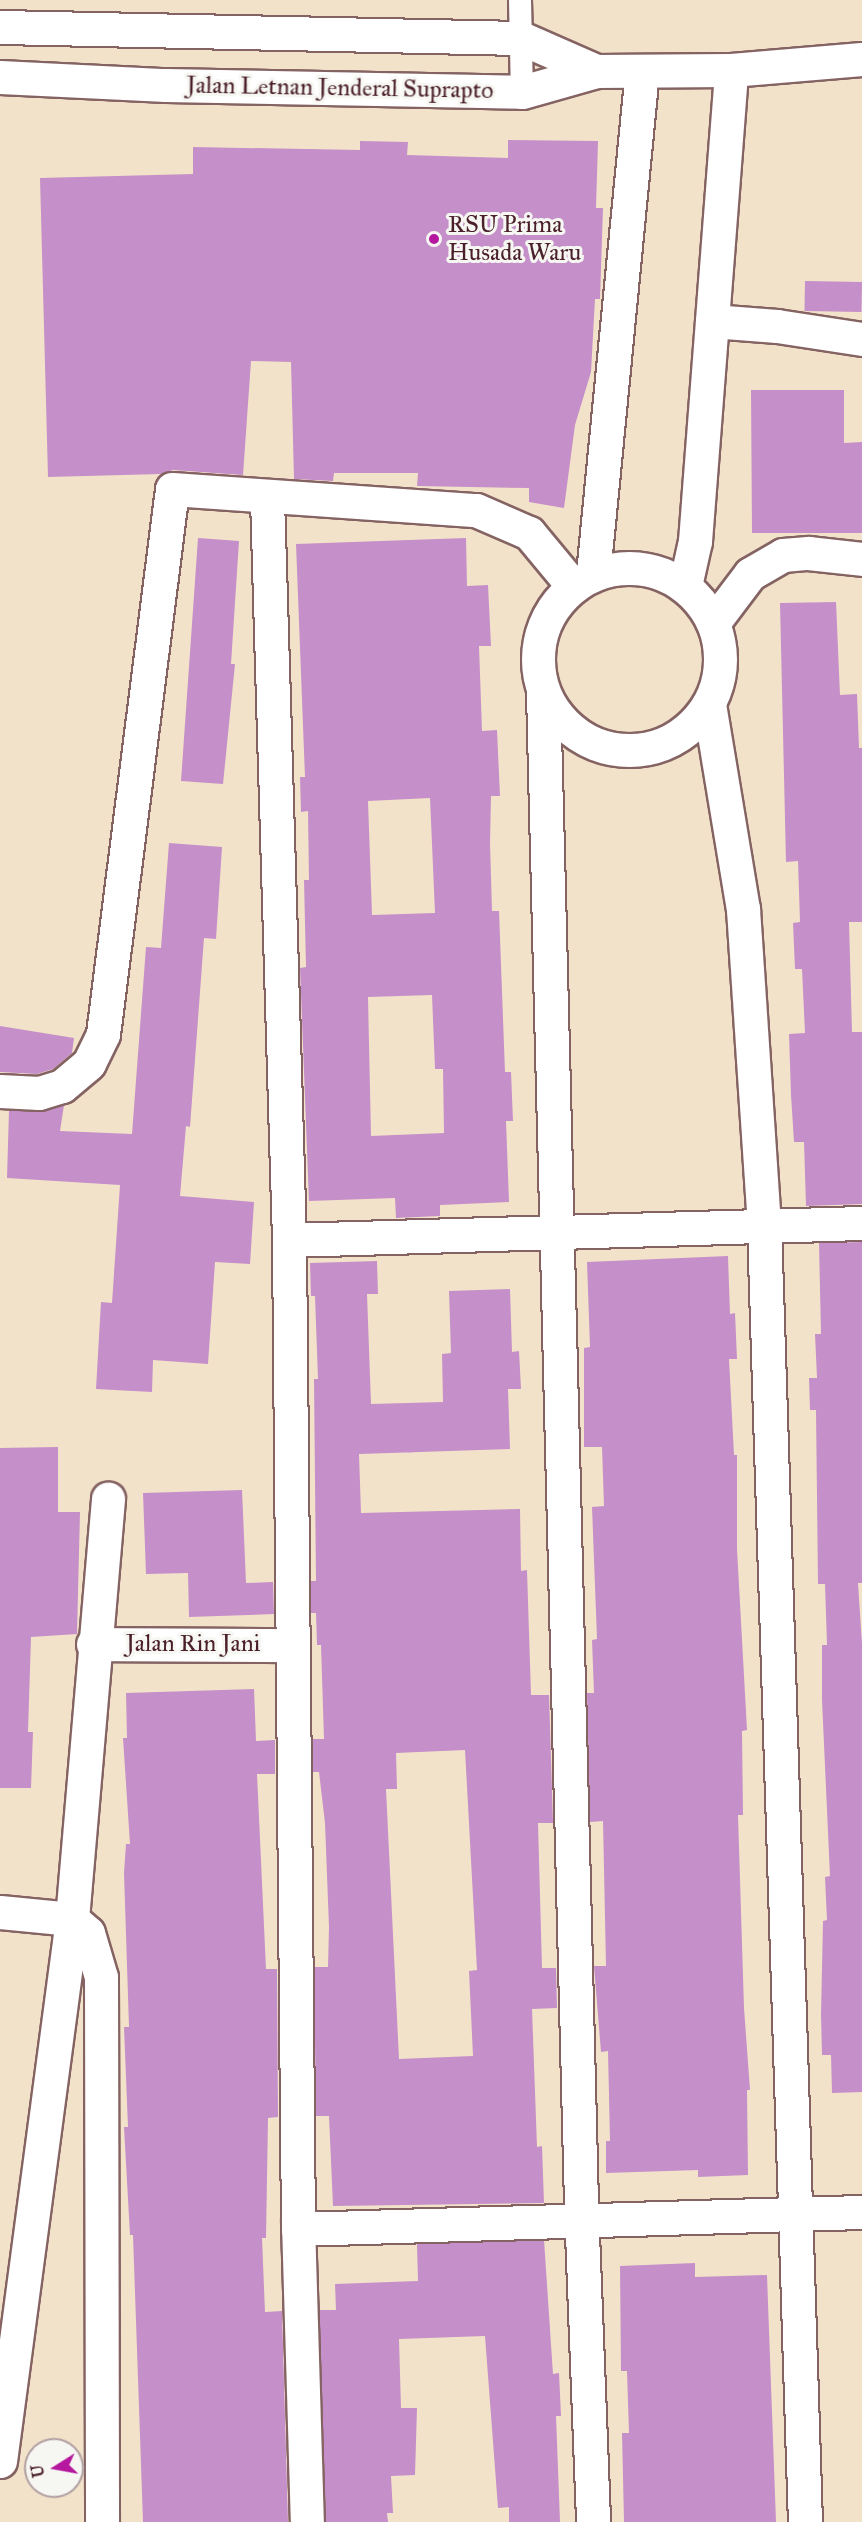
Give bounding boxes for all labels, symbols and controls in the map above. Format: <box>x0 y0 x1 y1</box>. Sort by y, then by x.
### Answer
street label: Jalan Letnan Jenderal Suprapto <box>186 71 494 105</box>
place label: RSU Prima Husada Waru <box>448 211 581 267</box>
marker: RSU Prima Husada Waru <box>425 230 443 248</box>
street label: Jalan Rin Jani <box>126 1630 260 1658</box>
north arrow <box>24 2438 84 2498</box>
text: U <box>27 2463 48 2479</box>

